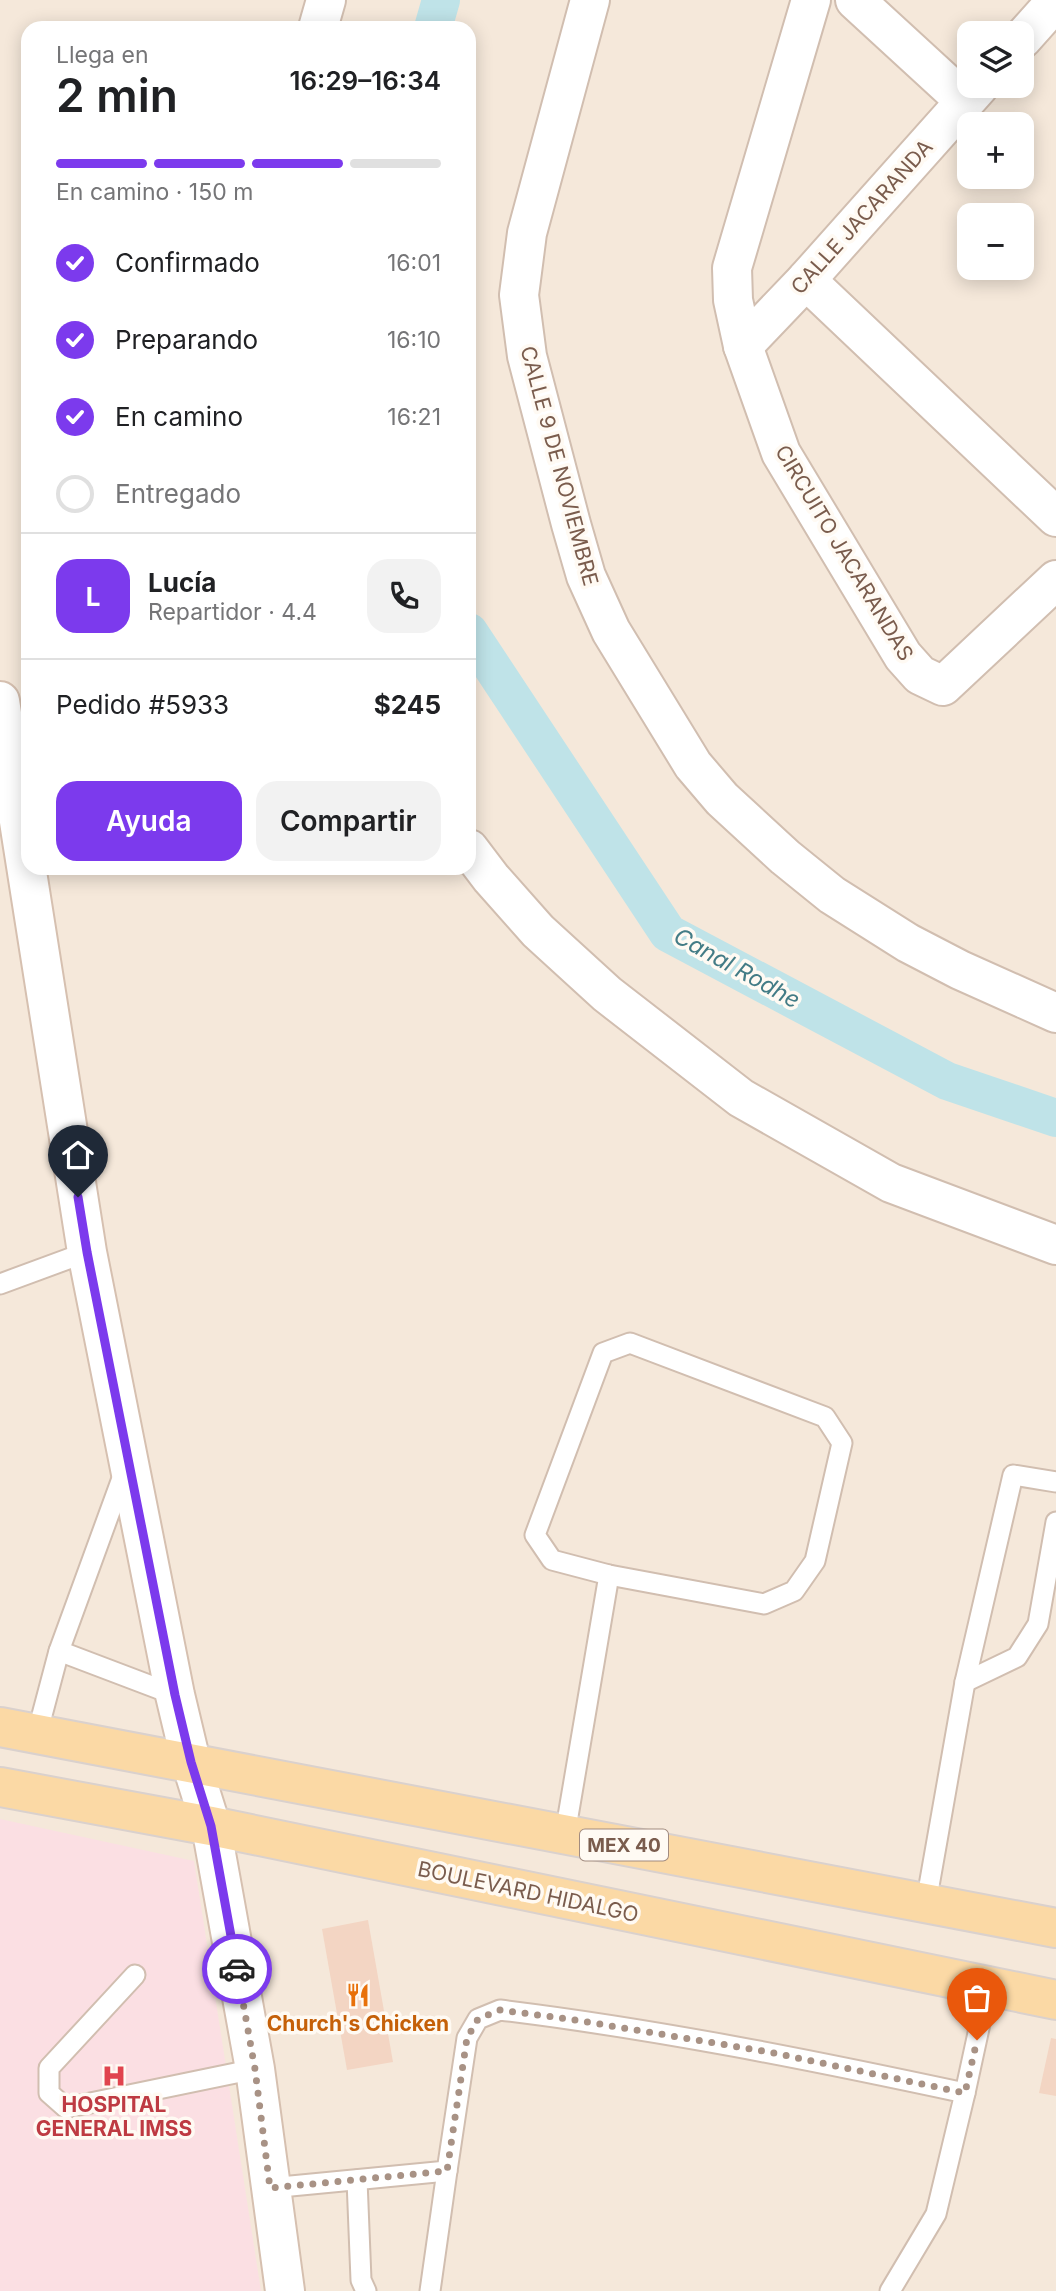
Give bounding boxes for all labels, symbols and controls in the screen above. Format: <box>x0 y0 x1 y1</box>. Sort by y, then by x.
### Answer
map controls <box>957 21 1034 280</box>
button: layers <box>957 21 1034 98</box>
text: Llega en <box>56 41 148 69</box>
text: 16:29–16:34 <box>289 65 441 96</box>
text: 2 min <box>56 67 178 123</box>
button: + <box>957 112 1034 189</box>
street label: CALLE JACARANDA <box>786 134 938 299</box>
text: En camino · 150 m <box>56 178 253 206</box>
button: − <box>957 203 1034 280</box>
icon: check <box>56 244 94 282</box>
text: Confirmado <box>115 247 260 278</box>
text: 16:01 <box>387 249 441 277</box>
icon: check <box>56 321 94 359</box>
text: Preparando <box>115 324 258 355</box>
text: 16:10 <box>387 326 441 354</box>
street label: CALLE 9 DE NOVIEMBRE <box>515 343 604 588</box>
icon: check <box>56 398 94 436</box>
text: En camino <box>115 401 243 432</box>
text: 16:21 <box>387 403 441 431</box>
street label: CIRCUITO JACARANDAS <box>770 440 919 665</box>
text: Entregado <box>115 478 241 509</box>
button: phone <box>367 559 441 633</box>
text: Lucía <box>148 567 216 598</box>
text: L <box>86 581 100 612</box>
text: Repartidor · 4.4 <box>148 598 317 626</box>
text: Pedido #5933 <box>56 689 229 720</box>
text: $245 <box>374 689 441 720</box>
button: Ayuda <box>56 781 242 861</box>
button: Compartir <box>256 781 441 861</box>
water label: Canal Rodhe <box>669 922 805 1014</box>
pin <box>48 1125 108 1197</box>
icon: home <box>59 1136 97 1174</box>
road number: MEX 40 <box>580 1829 668 1860</box>
street label: BOULEVARD HIDALGO <box>415 1856 641 1927</box>
courier <box>202 1934 272 2004</box>
icon: car <box>218 1950 256 1988</box>
pin <box>947 1968 1007 2040</box>
icon: bag <box>958 1979 996 2017</box>
restaurant icon: Church's Chicken <box>344 1981 372 2009</box>
place label: Church's Chicken <box>267 2011 449 2036</box>
hospital icon: HOSPITAL GENERAL IMSS <box>100 2062 128 2090</box>
place label: HOSPITAL GENERAL IMSS <box>36 2092 192 2141</box>

